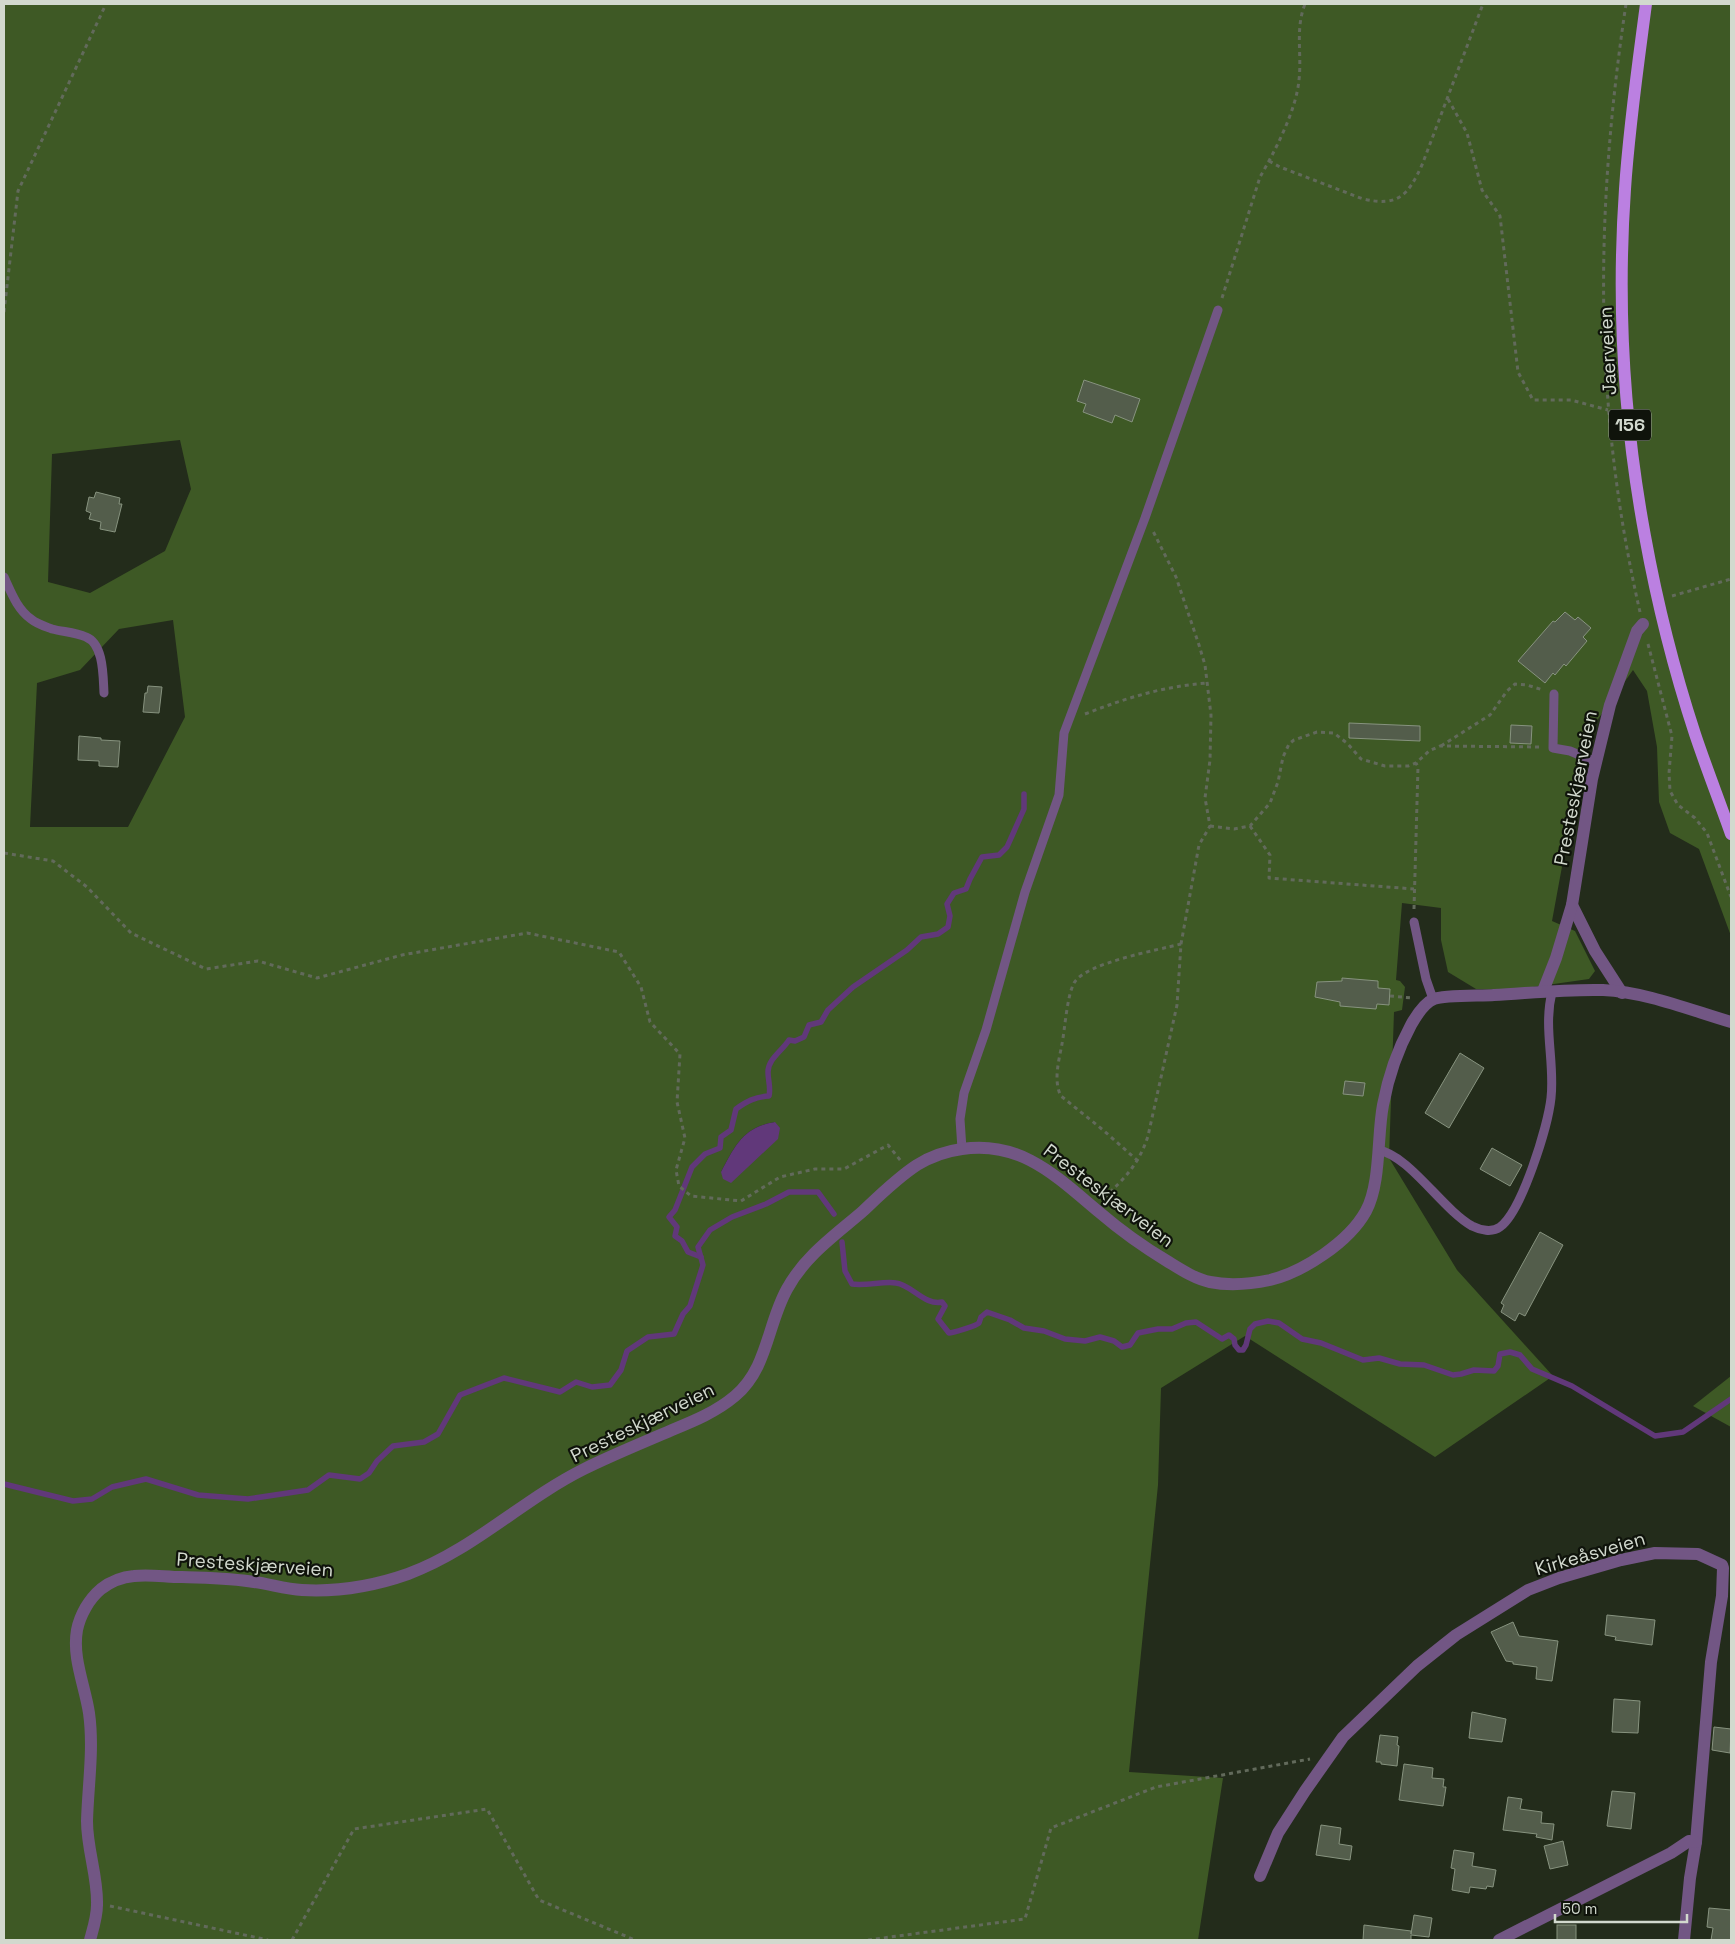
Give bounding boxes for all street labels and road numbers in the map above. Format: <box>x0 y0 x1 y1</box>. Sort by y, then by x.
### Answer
street label: Jaerveien <box>1593 306 1622 396</box>
road number: 156 <box>1609 410 1651 440</box>
street label: Presteskjærveien <box>1548 709 1603 868</box>
street label: Presteskjærveien <box>1038 1138 1179 1253</box>
street label: Presteskjærveien <box>566 1377 718 1468</box>
street label: Kirkeåsveien <box>1532 1526 1648 1581</box>
street label: Presteskjærveien <box>176 1547 334 1582</box>

